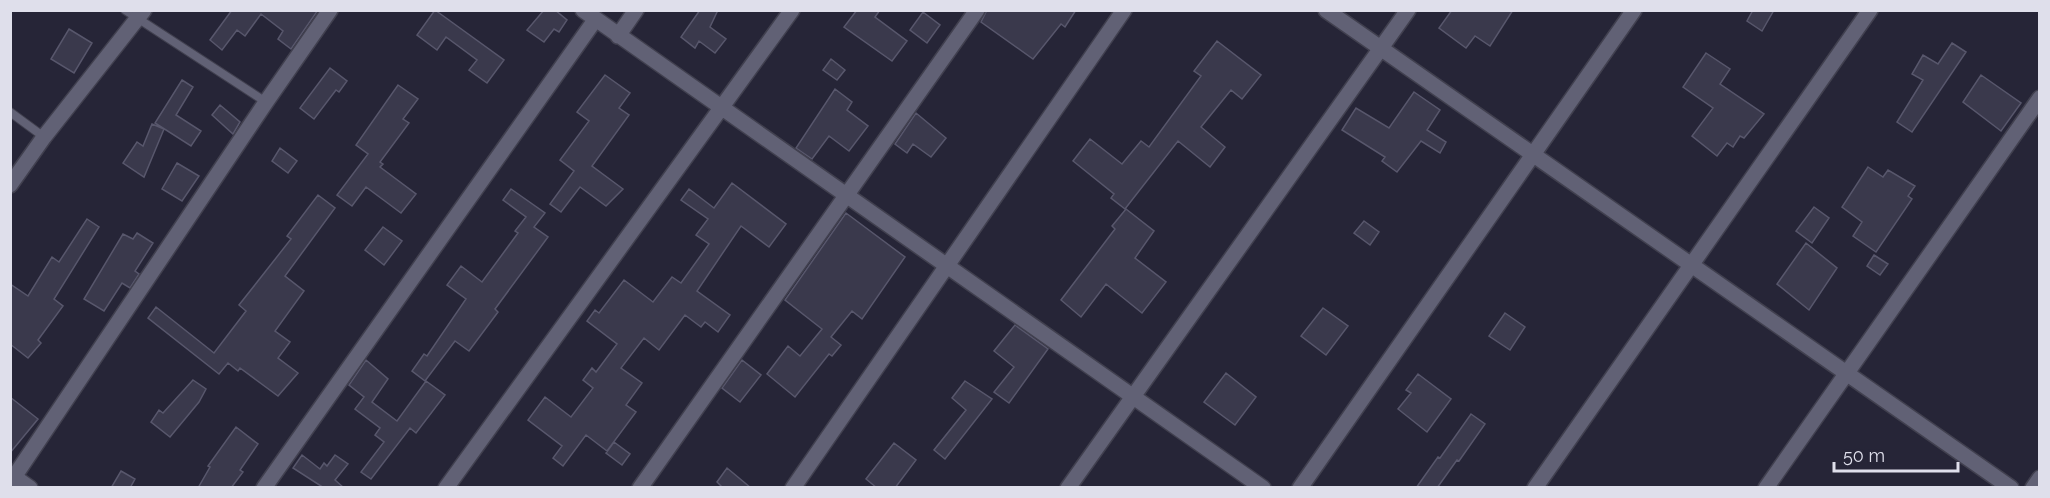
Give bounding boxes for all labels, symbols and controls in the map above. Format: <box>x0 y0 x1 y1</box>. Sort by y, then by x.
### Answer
scale bar <box>1834 435 1958 473</box>
text: 50 m <box>1843 445 1885 466</box>

